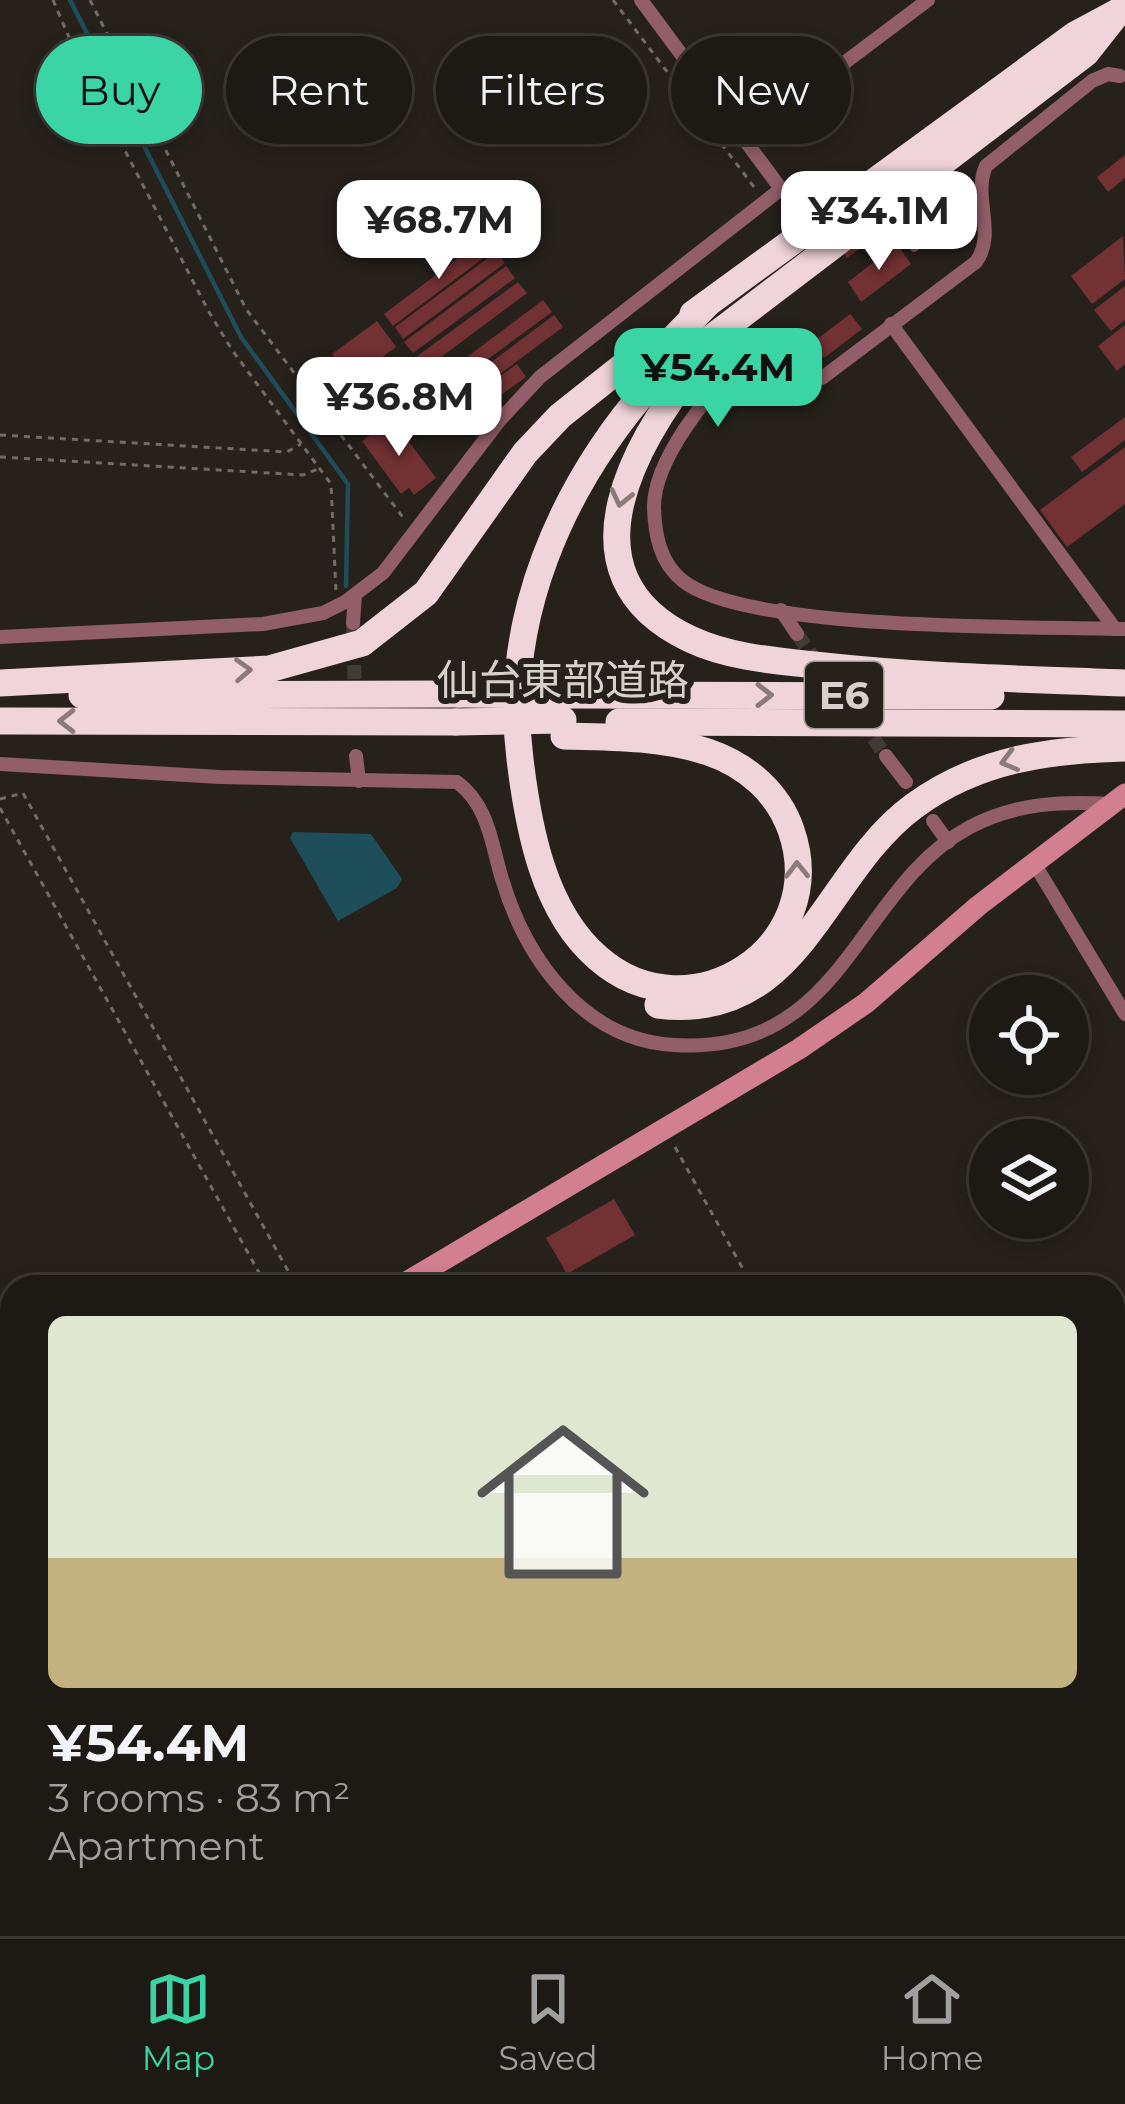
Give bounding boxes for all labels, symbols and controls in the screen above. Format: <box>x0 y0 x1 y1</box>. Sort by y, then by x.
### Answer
chip: Buy <box>36 36 202 144</box>
chip: Rent <box>226 36 412 144</box>
chip: Filters <box>436 36 647 144</box>
chip: New <box>671 36 851 144</box>
pin: ¥34.1M <box>781 171 977 273</box>
pin: ¥68.7M <box>341 180 537 282</box>
text: ¥34.1M <box>808 186 950 234</box>
text: ¥68.7M <box>364 195 514 243</box>
pin: ¥54.4M <box>620 328 816 430</box>
text: ¥54.4M <box>641 343 795 391</box>
pin: ¥36.8M <box>301 357 497 459</box>
text: ¥36.8M <box>323 372 475 420</box>
one-way arrow <box>610 487 635 508</box>
street label: 仙台東部道路 <box>437 654 689 706</box>
one-way arrow <box>234 657 253 683</box>
road number: E6 <box>805 662 883 728</box>
one-way arrow <box>756 682 774 708</box>
one-way arrow <box>57 709 76 735</box>
one-way arrow <box>999 746 1020 771</box>
one-way arrow <box>785 860 811 879</box>
map controls <box>969 975 1089 1239</box>
button: locate <box>969 975 1089 1095</box>
button: layers <box>969 1119 1089 1239</box>
icon: home <box>455 1394 671 1610</box>
text: ¥54.4M <box>48 1712 249 1774</box>
text: 3 rooms · 83 m² <box>48 1774 350 1822</box>
text: Apartment <box>48 1822 264 1870</box>
tab: Map <box>142 1966 215 2078</box>
tab: Saved <box>498 1966 598 2078</box>
tab: Home <box>881 1966 983 2078</box>

